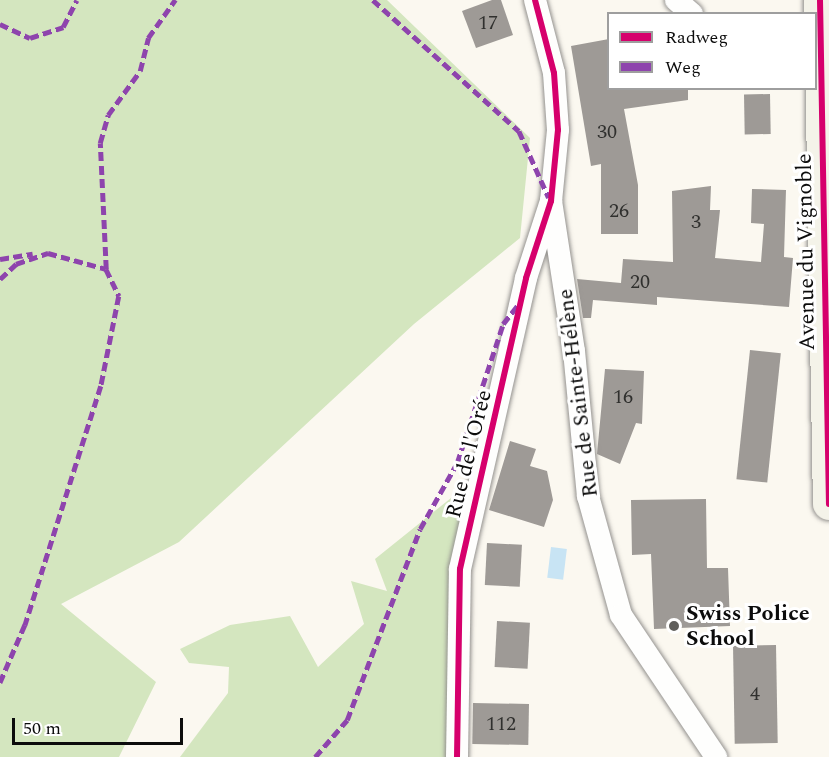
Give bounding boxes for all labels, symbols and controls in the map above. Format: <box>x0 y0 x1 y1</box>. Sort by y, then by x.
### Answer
house number: 17 <box>478 11 498 35</box>
legend <box>607 12 817 90</box>
text: Radweg <box>665 24 728 51</box>
text: Weg <box>665 54 701 81</box>
house number: 30 <box>597 120 617 144</box>
street label: Avenue du Vignoble <box>791 153 821 351</box>
house number: 26 <box>609 199 629 223</box>
house number: 3 <box>691 210 701 234</box>
house number: 20 <box>630 270 650 294</box>
street label: Rue de Sainte-Hélène <box>552 287 604 499</box>
house number: 16 <box>613 385 633 409</box>
street label: Rue de l'Orée <box>440 387 498 521</box>
place label: Swiss Police School <box>686 600 810 652</box>
marker: Swiss Police School <box>667 619 681 633</box>
house number: 4 <box>750 682 760 706</box>
scale bar <box>15 706 186 744</box>
house number: 112 <box>486 712 516 736</box>
text: 50 m <box>23 715 61 742</box>

